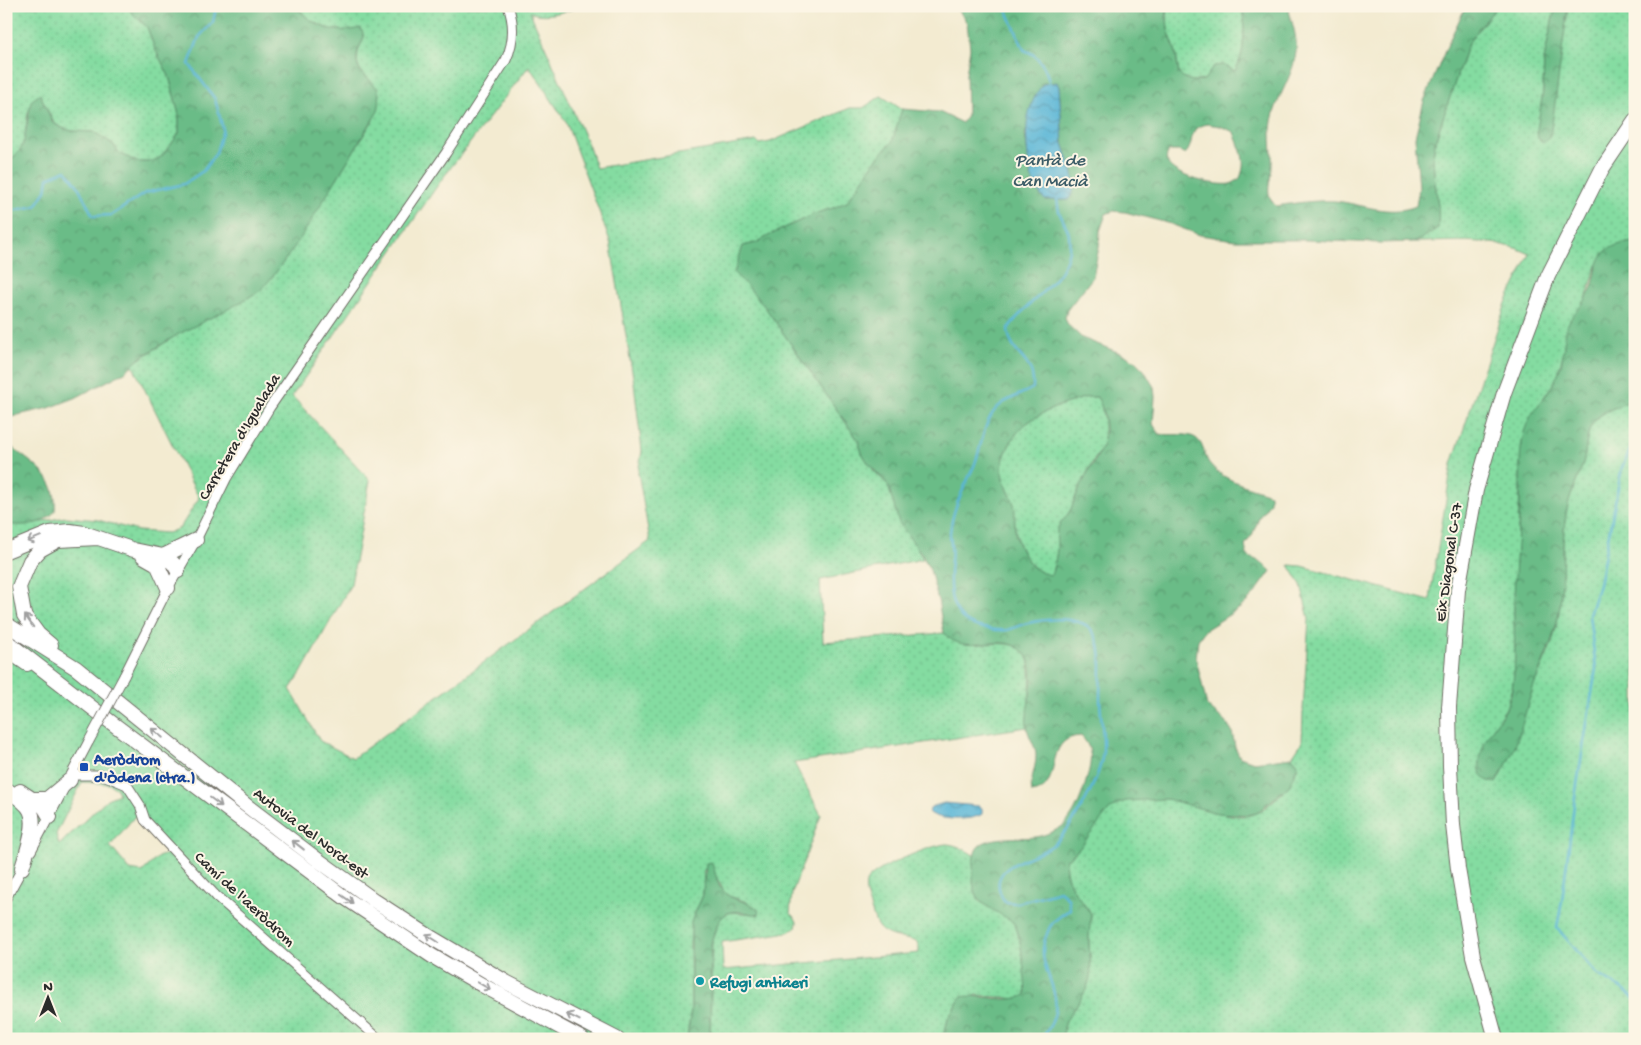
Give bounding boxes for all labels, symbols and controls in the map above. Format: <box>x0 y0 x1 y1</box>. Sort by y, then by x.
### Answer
water label: Pantà de Can Macià <box>1012 151 1089 193</box>
street label: Carretera d'Igualada <box>196 370 287 504</box>
street label: Eix Diagonal C-37 <box>1433 501 1468 623</box>
one-way arrow <box>27 534 42 544</box>
one-way arrow <box>24 614 34 628</box>
one-way arrow <box>151 728 164 739</box>
place label: Aeròdrom d'Òdena (ctra.) <box>93 752 196 789</box>
marker: Aeròdrom d'Òdena (ctra.) <box>78 761 90 773</box>
street label: Autovia del Nord-est <box>249 785 372 885</box>
one-way arrow <box>209 797 222 808</box>
one-way arrow <box>292 840 305 851</box>
street label: Camí de l'aeròdrom <box>189 849 298 953</box>
one-way arrow <box>339 894 353 904</box>
one-way arrow <box>425 932 439 942</box>
north arrow <box>22 972 72 1022</box>
place label: Refugi antiaeri <box>709 974 809 994</box>
marker: Refugi antiaeri <box>694 975 706 987</box>
text: N <box>43 979 53 996</box>
one-way arrow <box>476 982 490 992</box>
one-way arrow <box>566 1012 581 1021</box>

